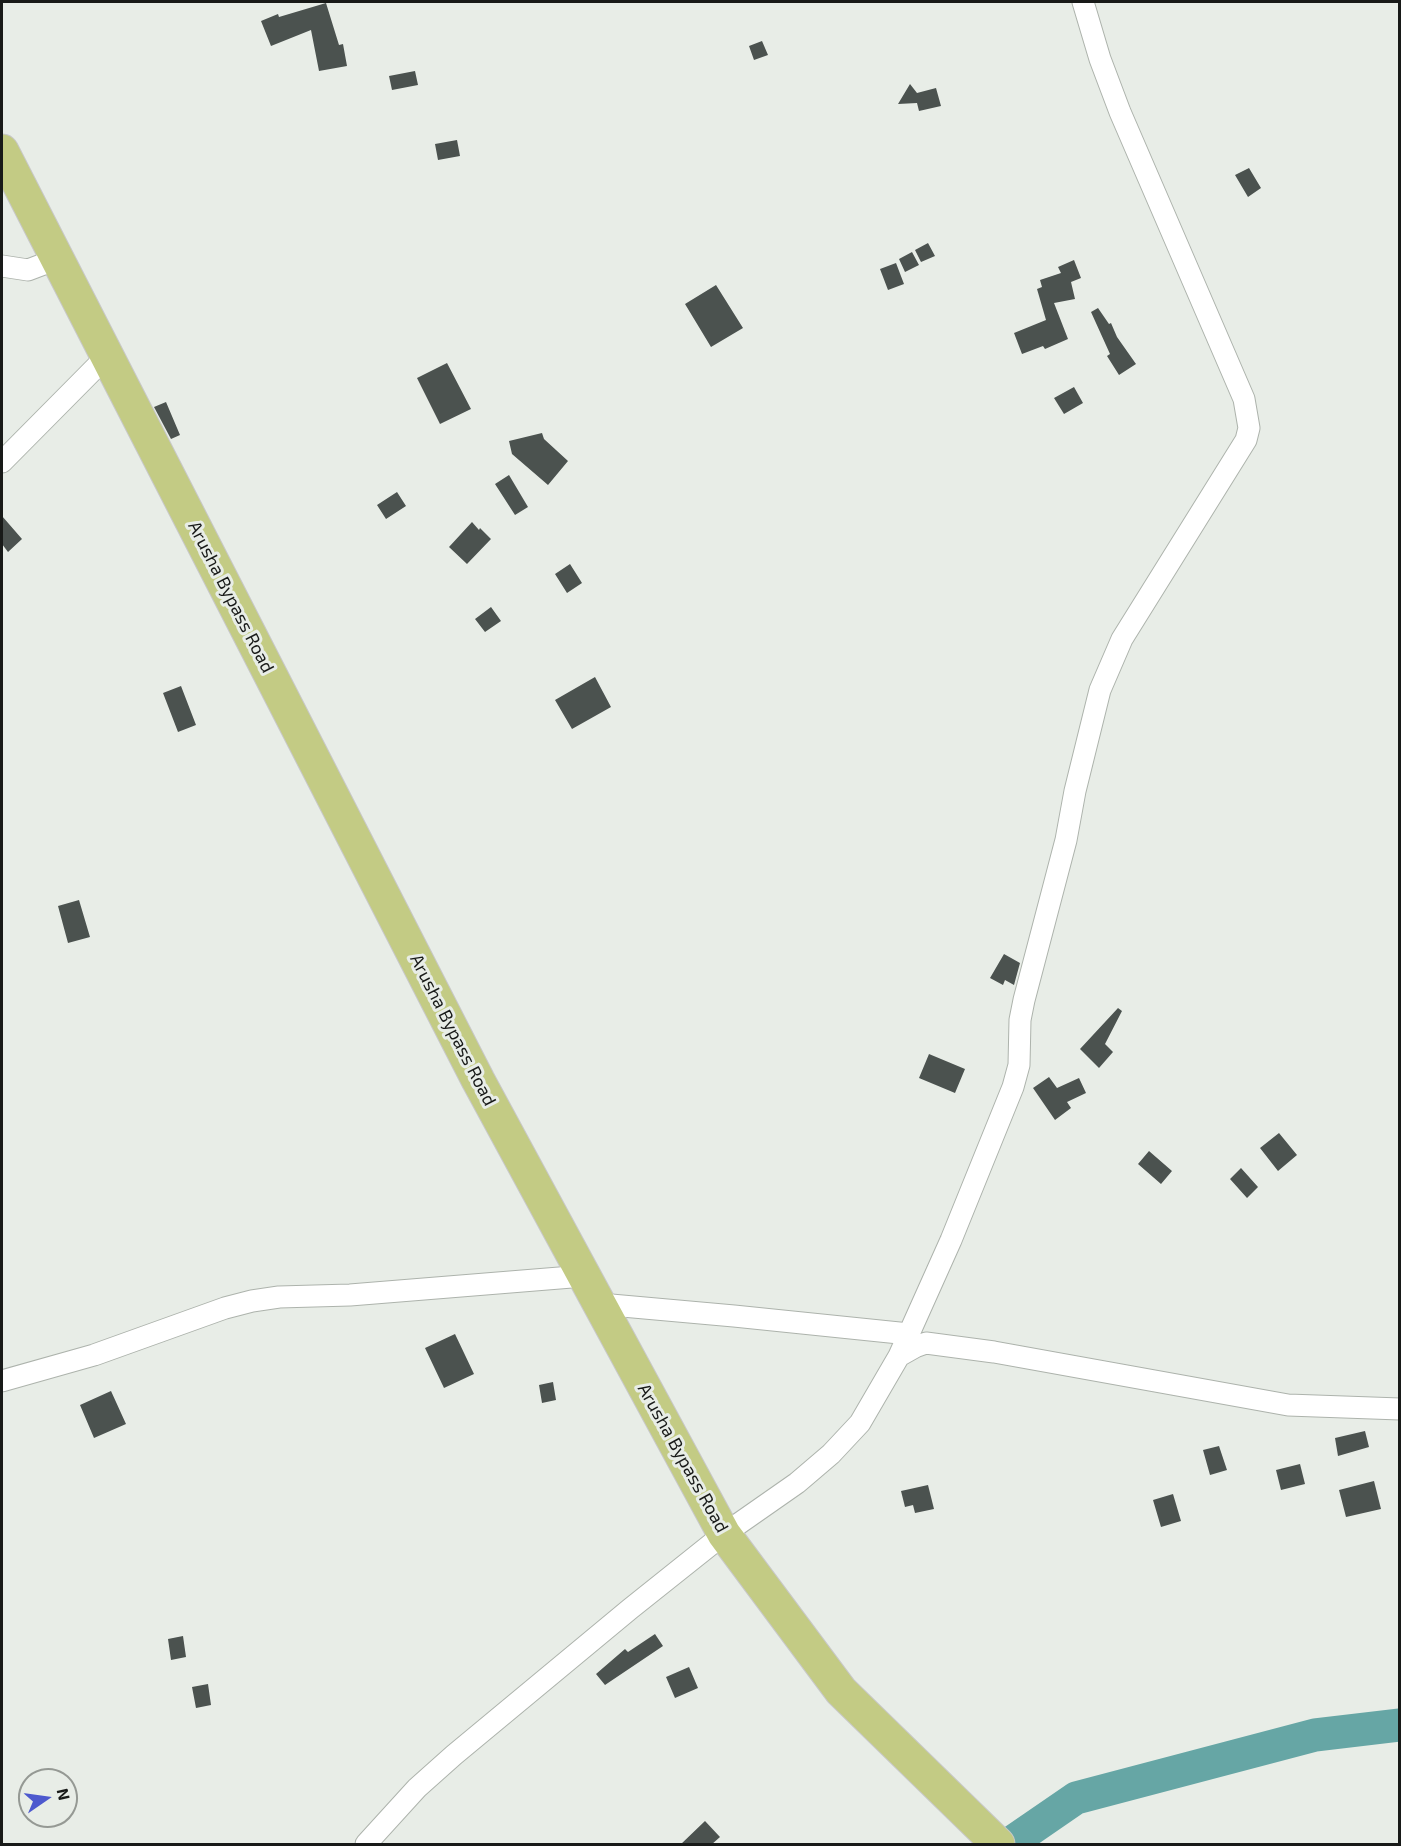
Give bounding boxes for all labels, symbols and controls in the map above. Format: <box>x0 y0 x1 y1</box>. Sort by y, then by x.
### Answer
street label: Arusha Bypass Road <box>183 518 279 676</box>
street label: Arusha Bypass Road <box>405 951 501 1109</box>
street label: Arusha Bypass Road <box>633 1380 733 1536</box>
north arrow <box>18 1768 78 1828</box>
text: N <box>54 1787 75 1802</box>

